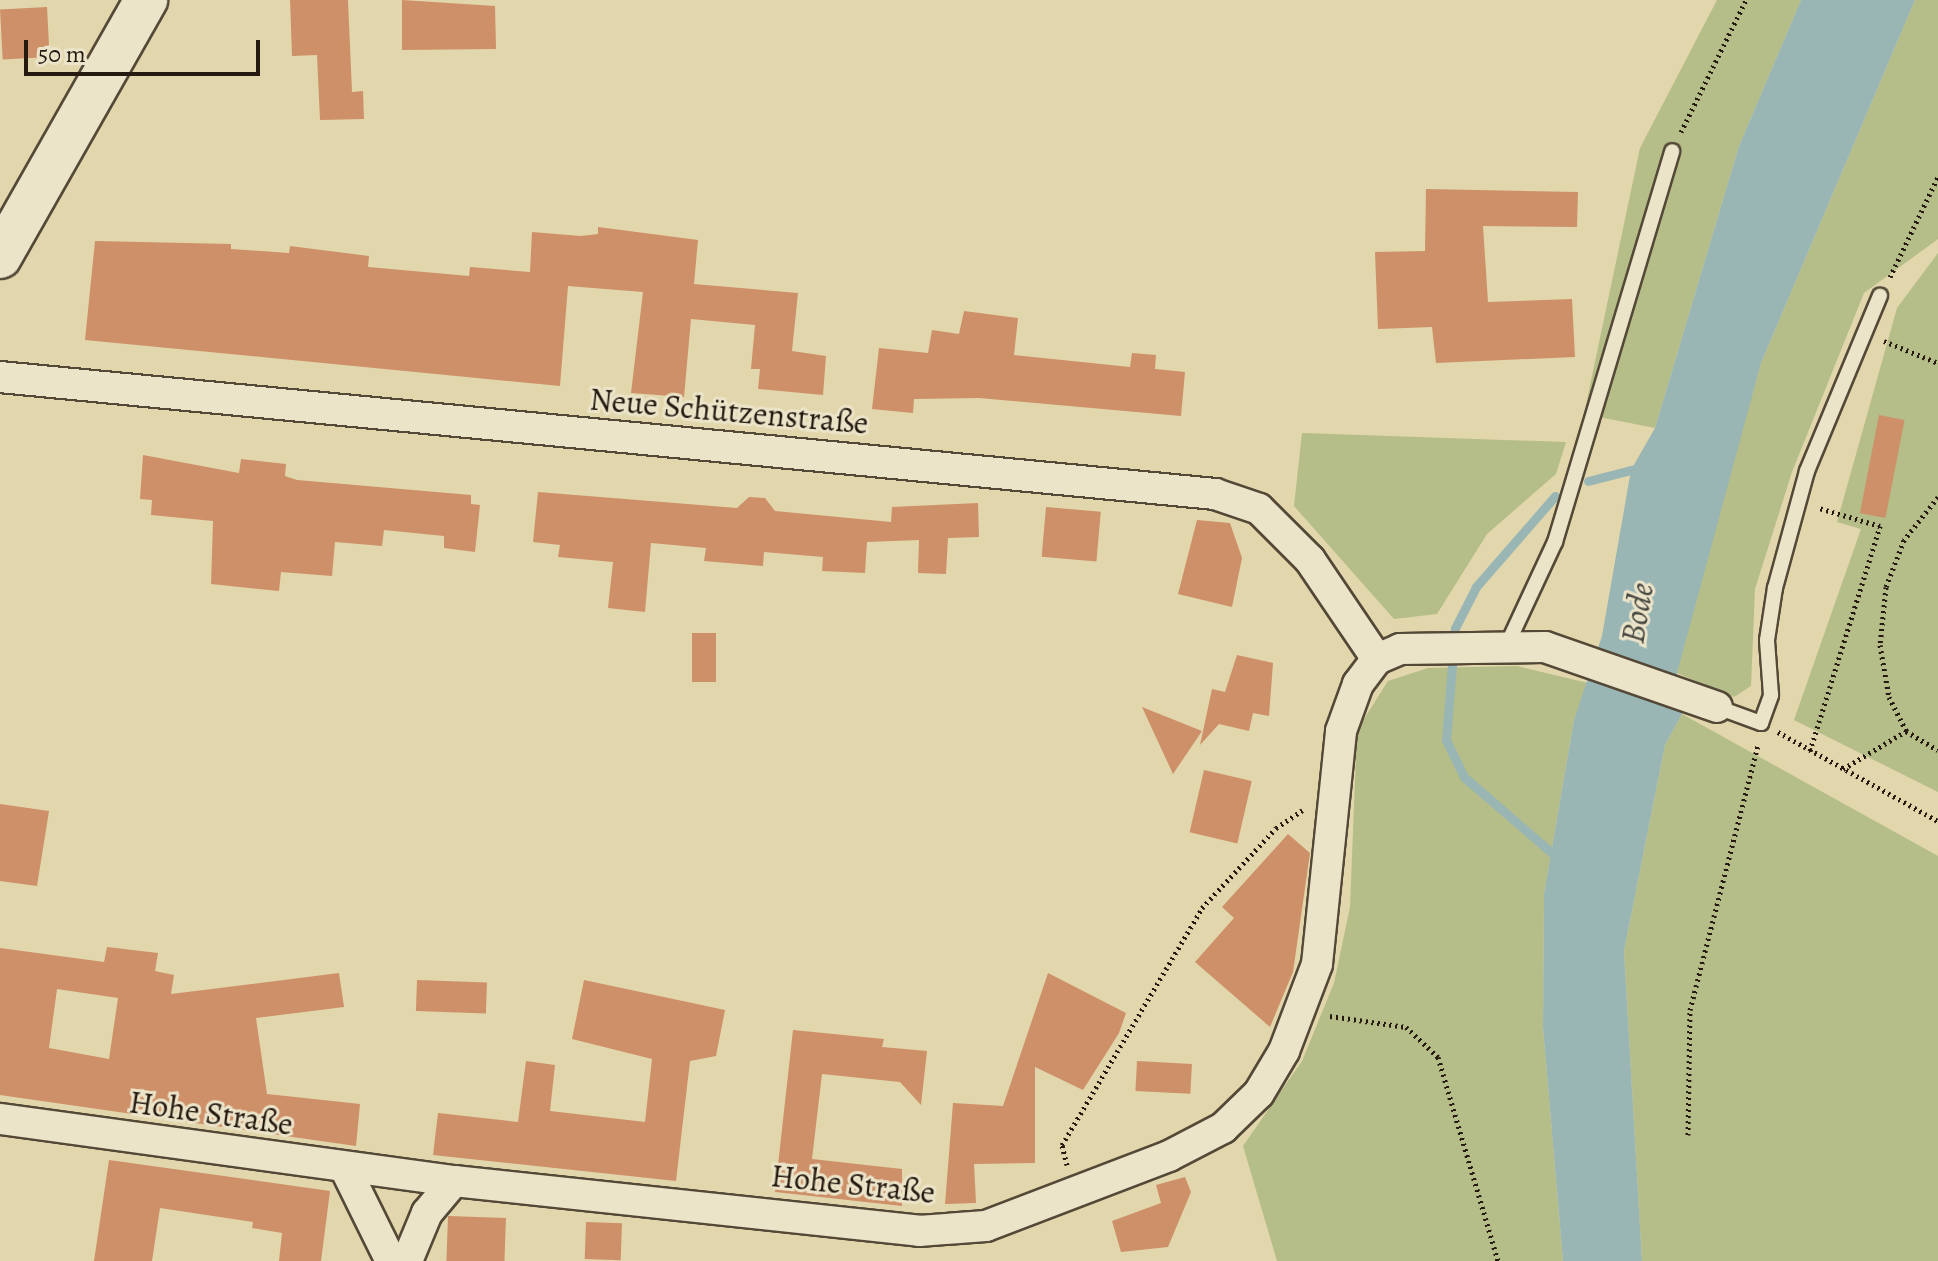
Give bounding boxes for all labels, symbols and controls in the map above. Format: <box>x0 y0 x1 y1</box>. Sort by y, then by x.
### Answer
scale bar <box>28 24 264 74</box>
text: 50 m <box>38 38 86 70</box>
street label: Neue Schützenstraße <box>588 380 870 442</box>
water label: Bode <box>1612 580 1662 646</box>
street label: Hohe Straße <box>127 1083 295 1143</box>
street label: Hohe Straße <box>769 1156 937 1212</box>

